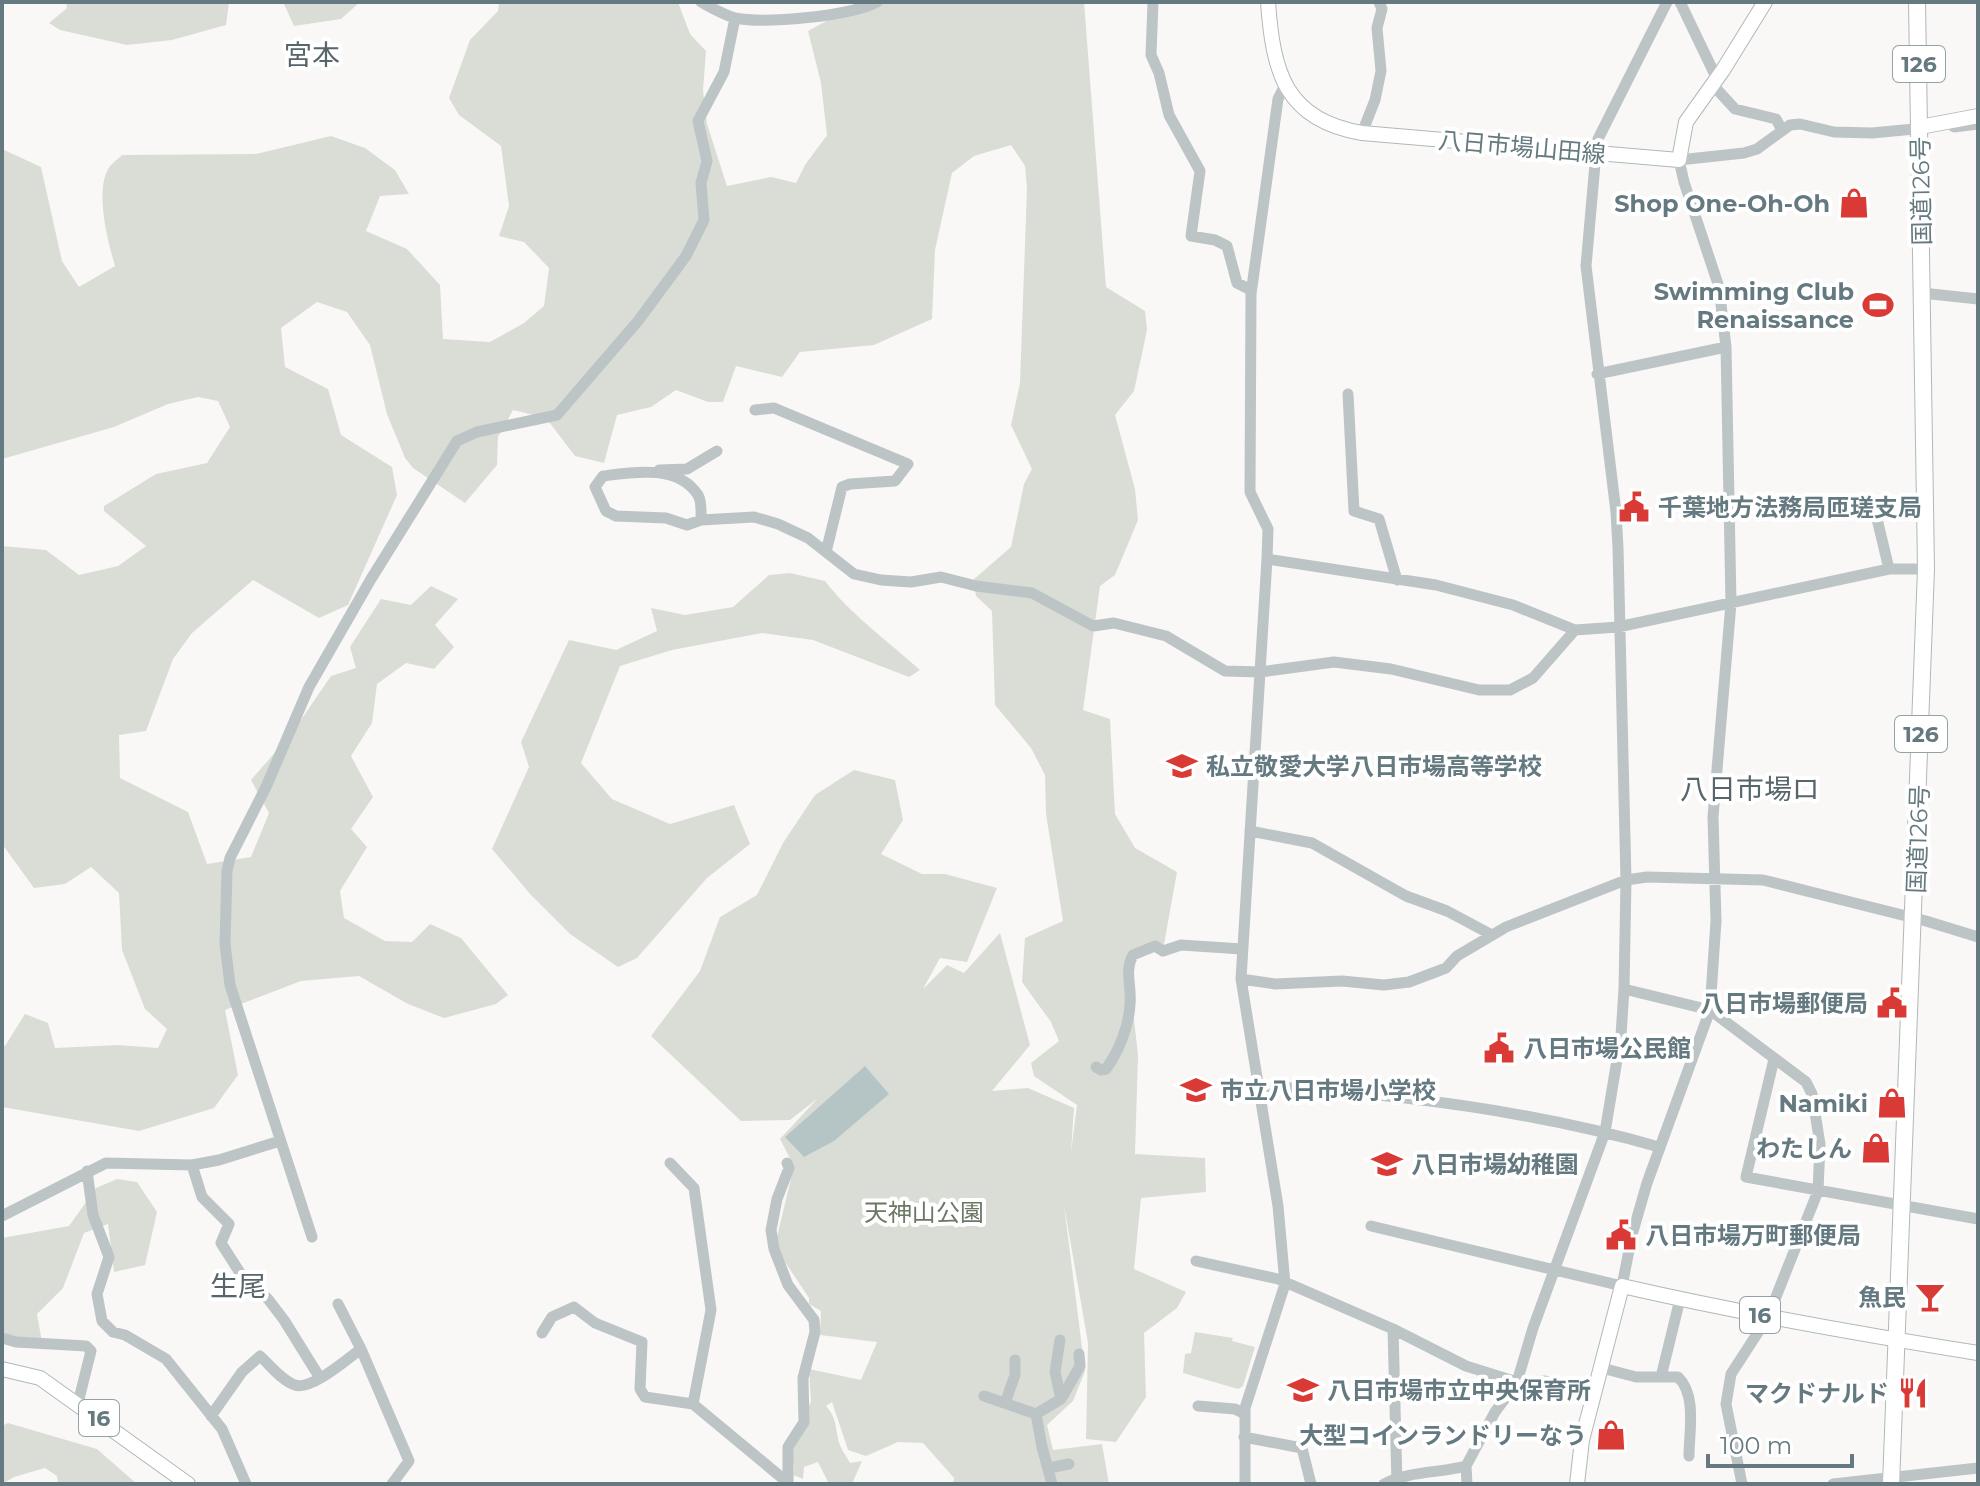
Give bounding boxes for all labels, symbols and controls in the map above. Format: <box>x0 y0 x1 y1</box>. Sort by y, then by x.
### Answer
district label: 宮本 <box>284 38 340 72</box>
road number: 126 <box>1893 46 1945 82</box>
street label: 八日市場山田線 <box>1437 125 1607 169</box>
street label: 国道126号 <box>1906 136 1936 246</box>
shop icon: Shop One-Oh-Oh <box>1837 186 1871 220</box>
place label: Shop One-Oh-Oh <box>1614 189 1830 218</box>
place label: Swimming Club Renaissance <box>1654 277 1854 334</box>
sports icon: Swimming Club Renaissance <box>1861 288 1895 322</box>
public building icon: 千葉地方法務局匝瑳支局 <box>1617 490 1651 524</box>
place label: 千葉地方法務局匝瑳支局 <box>1658 493 1922 522</box>
road number: 126 <box>1895 716 1947 752</box>
school or university icon: 私立敬愛大学八日市場高等学校 <box>1165 749 1199 783</box>
place label: 私立敬愛大学八日市場高等学校 <box>1206 752 1542 781</box>
district label: 八日市場ロ <box>1680 772 1820 806</box>
street label: 国道126号 <box>1902 784 1934 894</box>
public building icon: 八日市場郵便局 <box>1875 986 1909 1020</box>
place label: 八日市場郵便局 <box>1700 989 1868 1018</box>
public building icon: 八日市場公民館 <box>1482 1031 1516 1065</box>
place label: 八日市場公民館 <box>1523 1034 1691 1063</box>
school or university icon: 市立八日市場小学校 <box>1179 1073 1213 1107</box>
place label: 市立八日市場小学校 <box>1220 1076 1436 1105</box>
shop icon: Namiki <box>1875 1086 1909 1120</box>
place label: Namiki <box>1778 1089 1868 1118</box>
shop icon: わたしん <box>1859 1131 1893 1165</box>
place label: わたしん <box>1756 1134 1852 1163</box>
school or university icon: 八日市場幼稚園 <box>1370 1147 1404 1181</box>
place label: 八日市場幼稚園 <box>1411 1150 1579 1179</box>
park label: 天神山公園 <box>864 1198 984 1227</box>
public building icon: 八日市場万町郵便局 <box>1604 1218 1638 1252</box>
place label: 八日市場万町郵便局 <box>1645 1221 1861 1250</box>
district label: 生尾 <box>210 1269 266 1303</box>
bar icon: 魚民 <box>1913 1280 1947 1314</box>
place label: 魚民 <box>1858 1283 1906 1312</box>
road number: 16 <box>1740 1297 1780 1333</box>
school or university icon: 八日市場市立中央保育所 <box>1286 1373 1320 1407</box>
place label: 八日市場市立中央保育所 <box>1327 1376 1591 1405</box>
restaurant icon: マクドナルド <box>1896 1376 1930 1410</box>
place label: マクドナルド <box>1745 1379 1889 1408</box>
road number: 16 <box>79 1400 119 1436</box>
shop icon: 大型コインランドリーなう <box>1594 1418 1628 1452</box>
scale bar <box>1708 1418 1852 1468</box>
place label: 大型コインランドリーなう <box>1299 1421 1587 1450</box>
text: 100 m <box>1720 1431 1792 1460</box>

